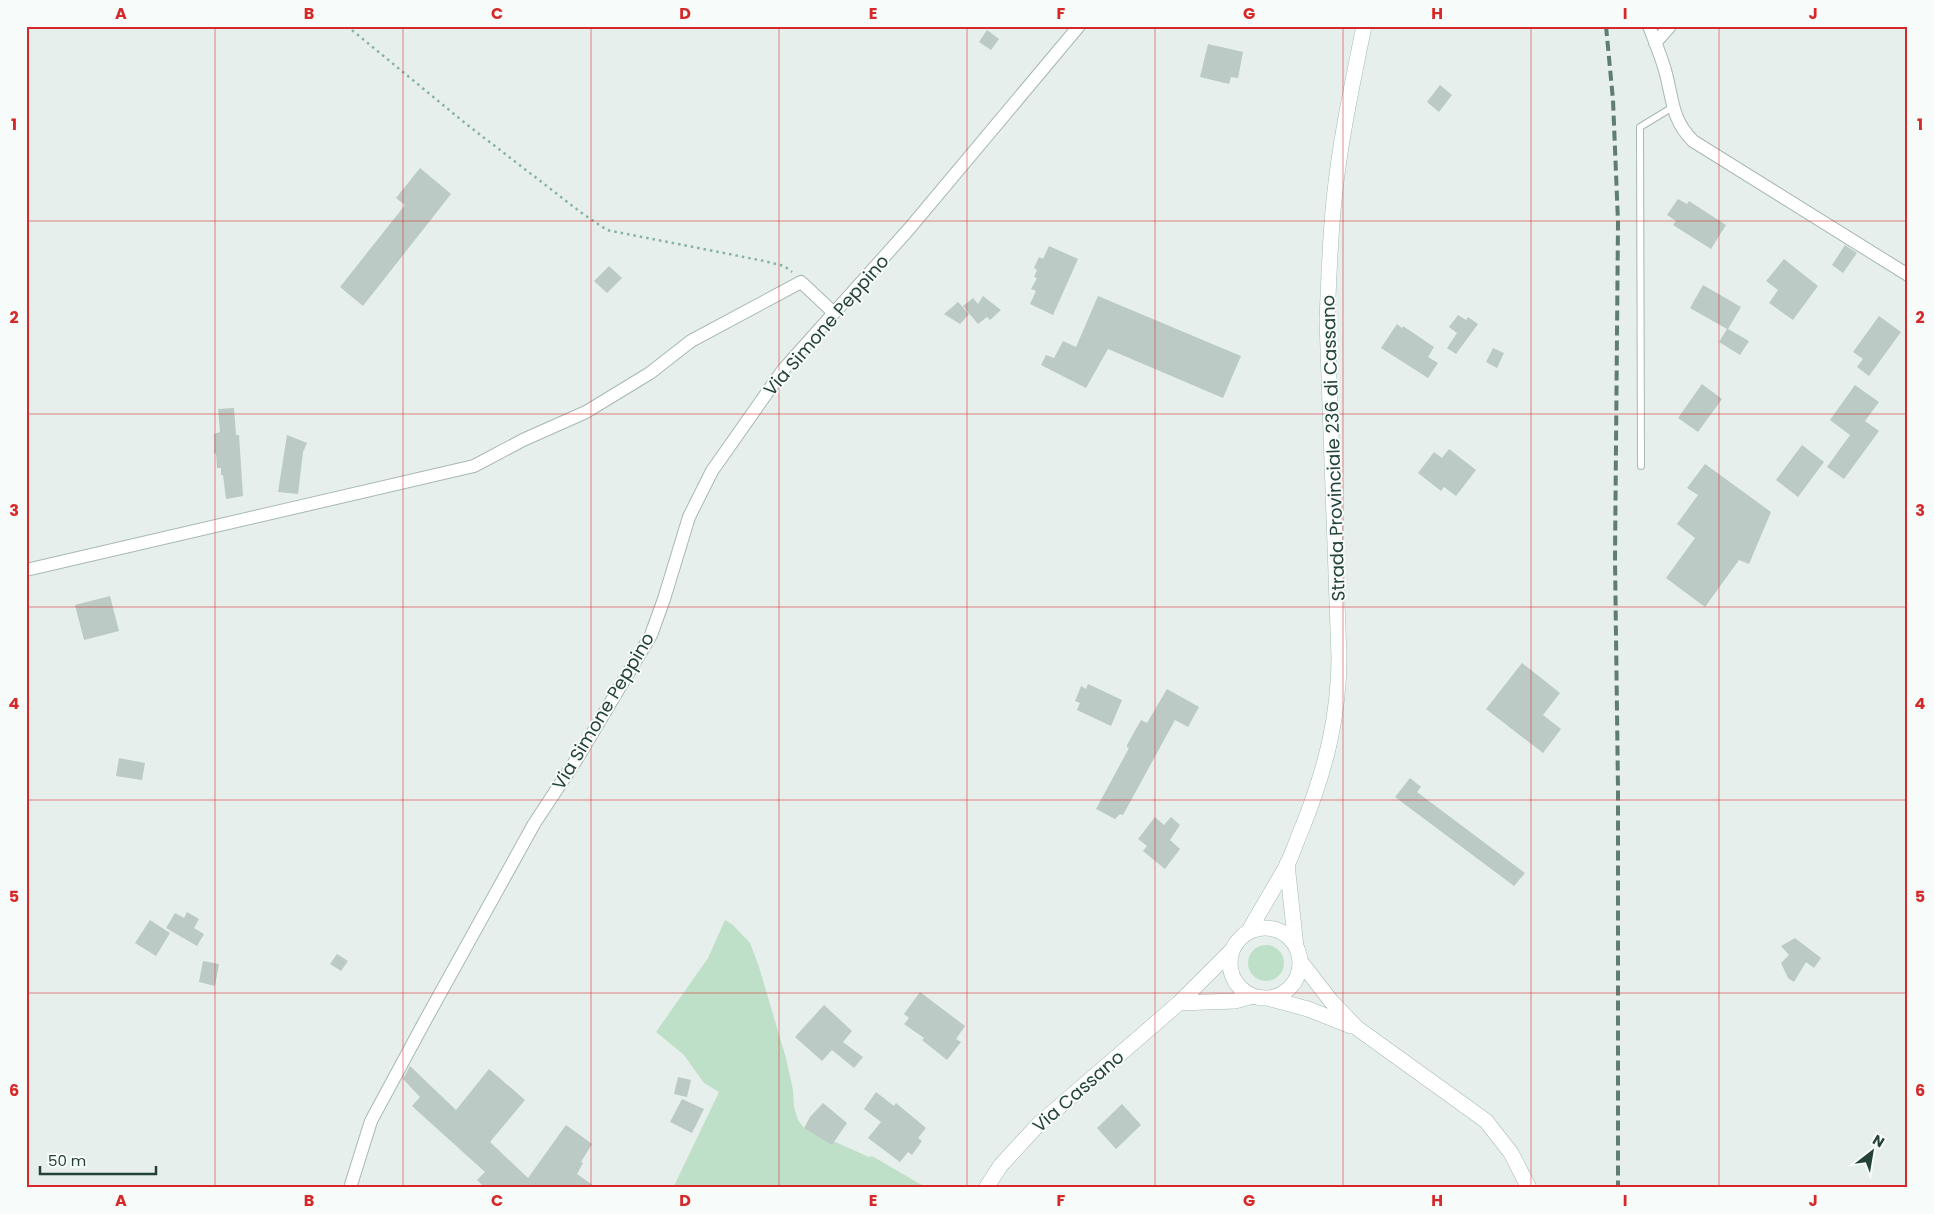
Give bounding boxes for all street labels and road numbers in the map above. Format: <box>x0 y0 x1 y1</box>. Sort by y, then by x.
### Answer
street label: Via Simone Peppino <box>758 249 894 401</box>
street label: Strada Provinciale 236 di Cassano <box>1315 294 1351 602</box>
street label: Via Simone Peppino <box>546 628 660 794</box>
street label: Via Cassano <box>1027 1044 1129 1138</box>

